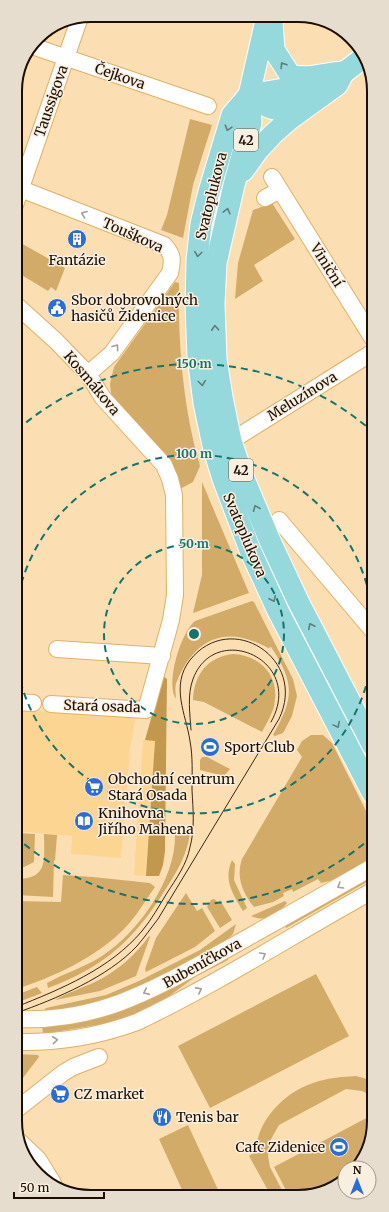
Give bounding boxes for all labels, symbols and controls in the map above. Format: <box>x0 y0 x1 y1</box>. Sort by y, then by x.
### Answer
street label: Čejkova <box>92 59 148 93</box>
street label: Taussigova <box>30 62 72 140</box>
one-way arrow <box>281 62 288 69</box>
one-way arrow <box>224 124 233 131</box>
road number: 42 <box>234 129 258 151</box>
street label: Svatoplukova <box>191 150 231 242</box>
one-way arrow <box>222 208 231 215</box>
one-way arrow <box>81 210 88 218</box>
street label: Touškova <box>100 214 167 257</box>
building icon: Fantázie <box>66 228 88 250</box>
street label: Viniční <box>306 239 348 291</box>
place label: Fantázie <box>48 251 106 269</box>
one-way arrow <box>193 251 202 257</box>
place label: Sbor dobrovolných hasičů Židenice <box>71 291 198 325</box>
public building icon: Sbor dobrovolných hasičů Židenice <box>46 297 68 319</box>
one-way arrow <box>211 325 219 331</box>
one-way arrow <box>111 344 119 351</box>
street label: Kosmákova <box>60 347 124 419</box>
text: 150 m <box>177 356 212 371</box>
street label: Meluzínova <box>264 367 341 425</box>
one-way arrow <box>197 380 206 386</box>
text: 100 m <box>176 446 212 461</box>
road number: 42 <box>229 459 253 481</box>
street label: Svatoplukova <box>219 490 271 580</box>
one-way arrow <box>253 505 261 512</box>
text: 50 m <box>179 536 209 551</box>
one-way arrow <box>268 594 276 602</box>
one-way arrow <box>309 623 316 630</box>
centre of rings <box>187 627 201 641</box>
street label: Stará osada <box>63 696 141 716</box>
one-way arrow <box>333 721 340 728</box>
sports icon: Sport Club <box>199 736 221 758</box>
place label: Sport Club <box>224 738 295 756</box>
place label: Obchodní centrum Stará Osada <box>108 770 235 804</box>
supermarket icon: Obchodní centrum Stará Osada <box>83 776 105 798</box>
place label: Knihovna Jiřího Mahena <box>97 804 194 838</box>
library icon: Knihovna Jiřího Mahena <box>73 810 95 832</box>
one-way arrow <box>337 881 344 888</box>
street label: Bubeníčkova <box>160 934 245 992</box>
one-way arrow <box>259 952 266 959</box>
one-way arrow <box>143 987 151 995</box>
one-way arrow <box>195 987 203 995</box>
one-way arrow <box>52 1036 58 1045</box>
supermarket icon: CZ market <box>49 1083 71 1105</box>
place label: CZ market <box>74 1085 145 1103</box>
restaurant icon: Tenis bar <box>151 1106 173 1128</box>
place label: Tenis bar <box>176 1108 239 1126</box>
sports icon: Cafc Zidenice <box>328 1136 350 1158</box>
place label: Cafc Zidenice <box>236 1138 325 1156</box>
north arrow <box>337 1160 377 1200</box>
text: N <box>353 1163 362 1177</box>
scale bar <box>14 1174 104 1200</box>
text: 50 m <box>20 1180 49 1195</box>

